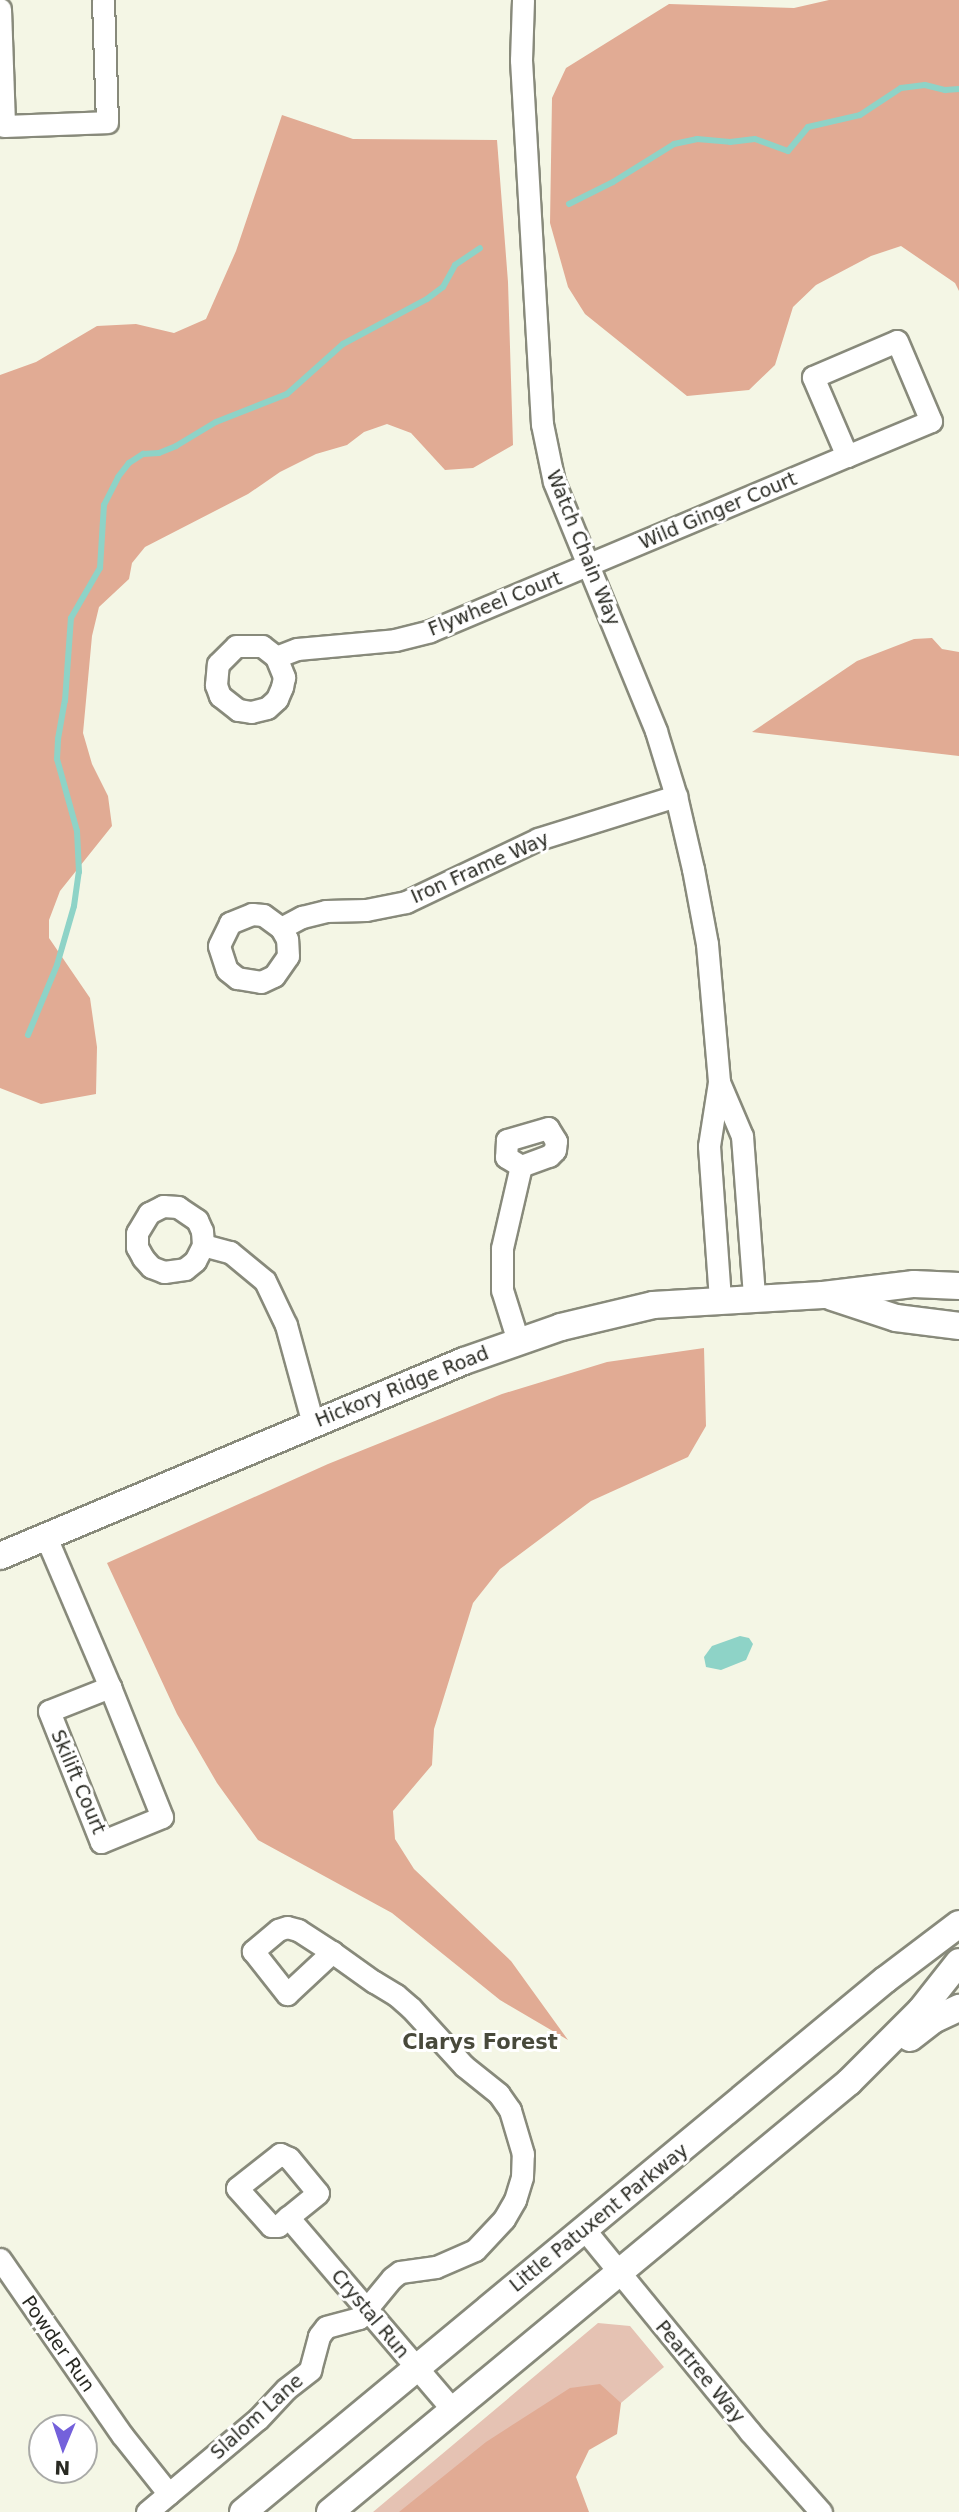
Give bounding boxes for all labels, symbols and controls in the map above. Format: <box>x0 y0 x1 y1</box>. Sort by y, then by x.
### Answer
street label: Watch Chain Way <box>541 467 625 629</box>
street label: Wild Ginger Court <box>636 468 800 554</box>
street label: Flywheel Court <box>425 567 565 641</box>
street label: Iron Frame Way <box>408 827 552 909</box>
street label: Hickory Ridge Road <box>312 1342 492 1432</box>
street label: Skilift Court <box>46 1726 110 1838</box>
district label: Clarys Forest <box>402 2029 558 2055</box>
street label: Little Patuxent Parkway <box>505 2139 693 2297</box>
street label: Crystal Run <box>326 2265 414 2363</box>
street label: Powder Run <box>17 2292 99 2396</box>
street label: Peartree Way <box>651 2316 749 2428</box>
street label: Slalom Lane <box>206 2370 308 2464</box>
north arrow <box>28 2414 98 2484</box>
text: N <box>54 2457 71 2479</box>

